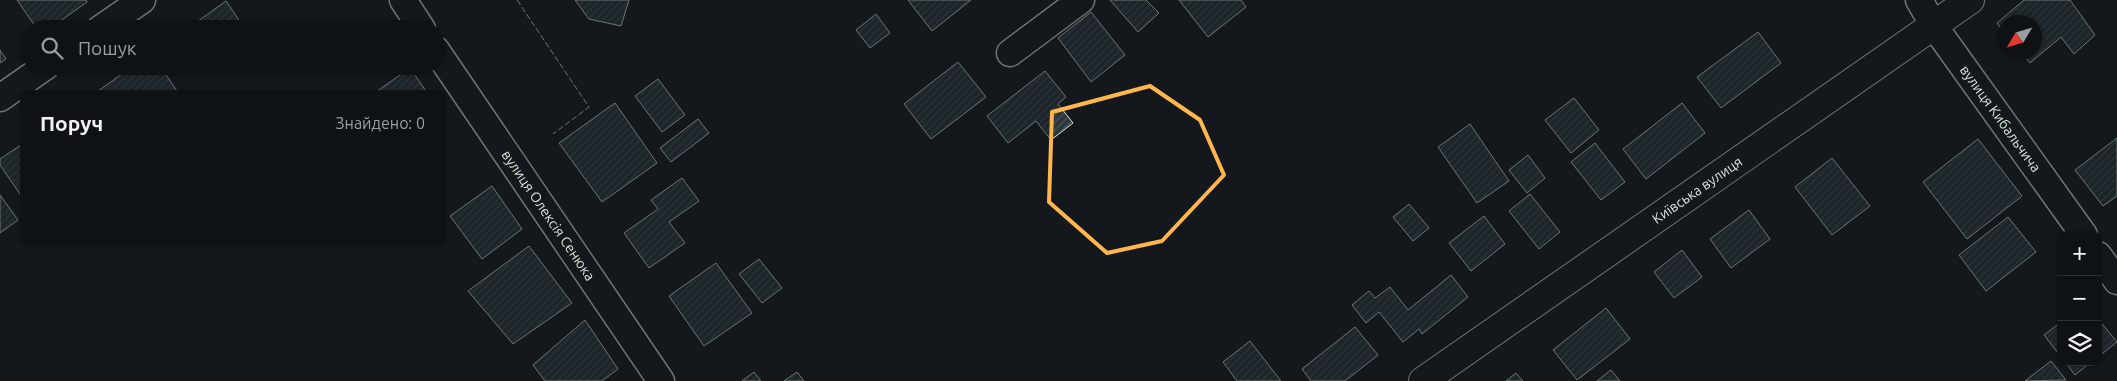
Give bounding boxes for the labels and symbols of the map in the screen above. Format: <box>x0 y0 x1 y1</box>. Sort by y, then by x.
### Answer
north arrow <box>1997 15 2042 60</box>
street label: вулиця Кибальчича <box>1957 62 2044 175</box>
street label: вулиця Олексія Сенюка <box>499 147 598 284</box>
street label: Київська вулиця <box>1649 153 1745 227</box>

